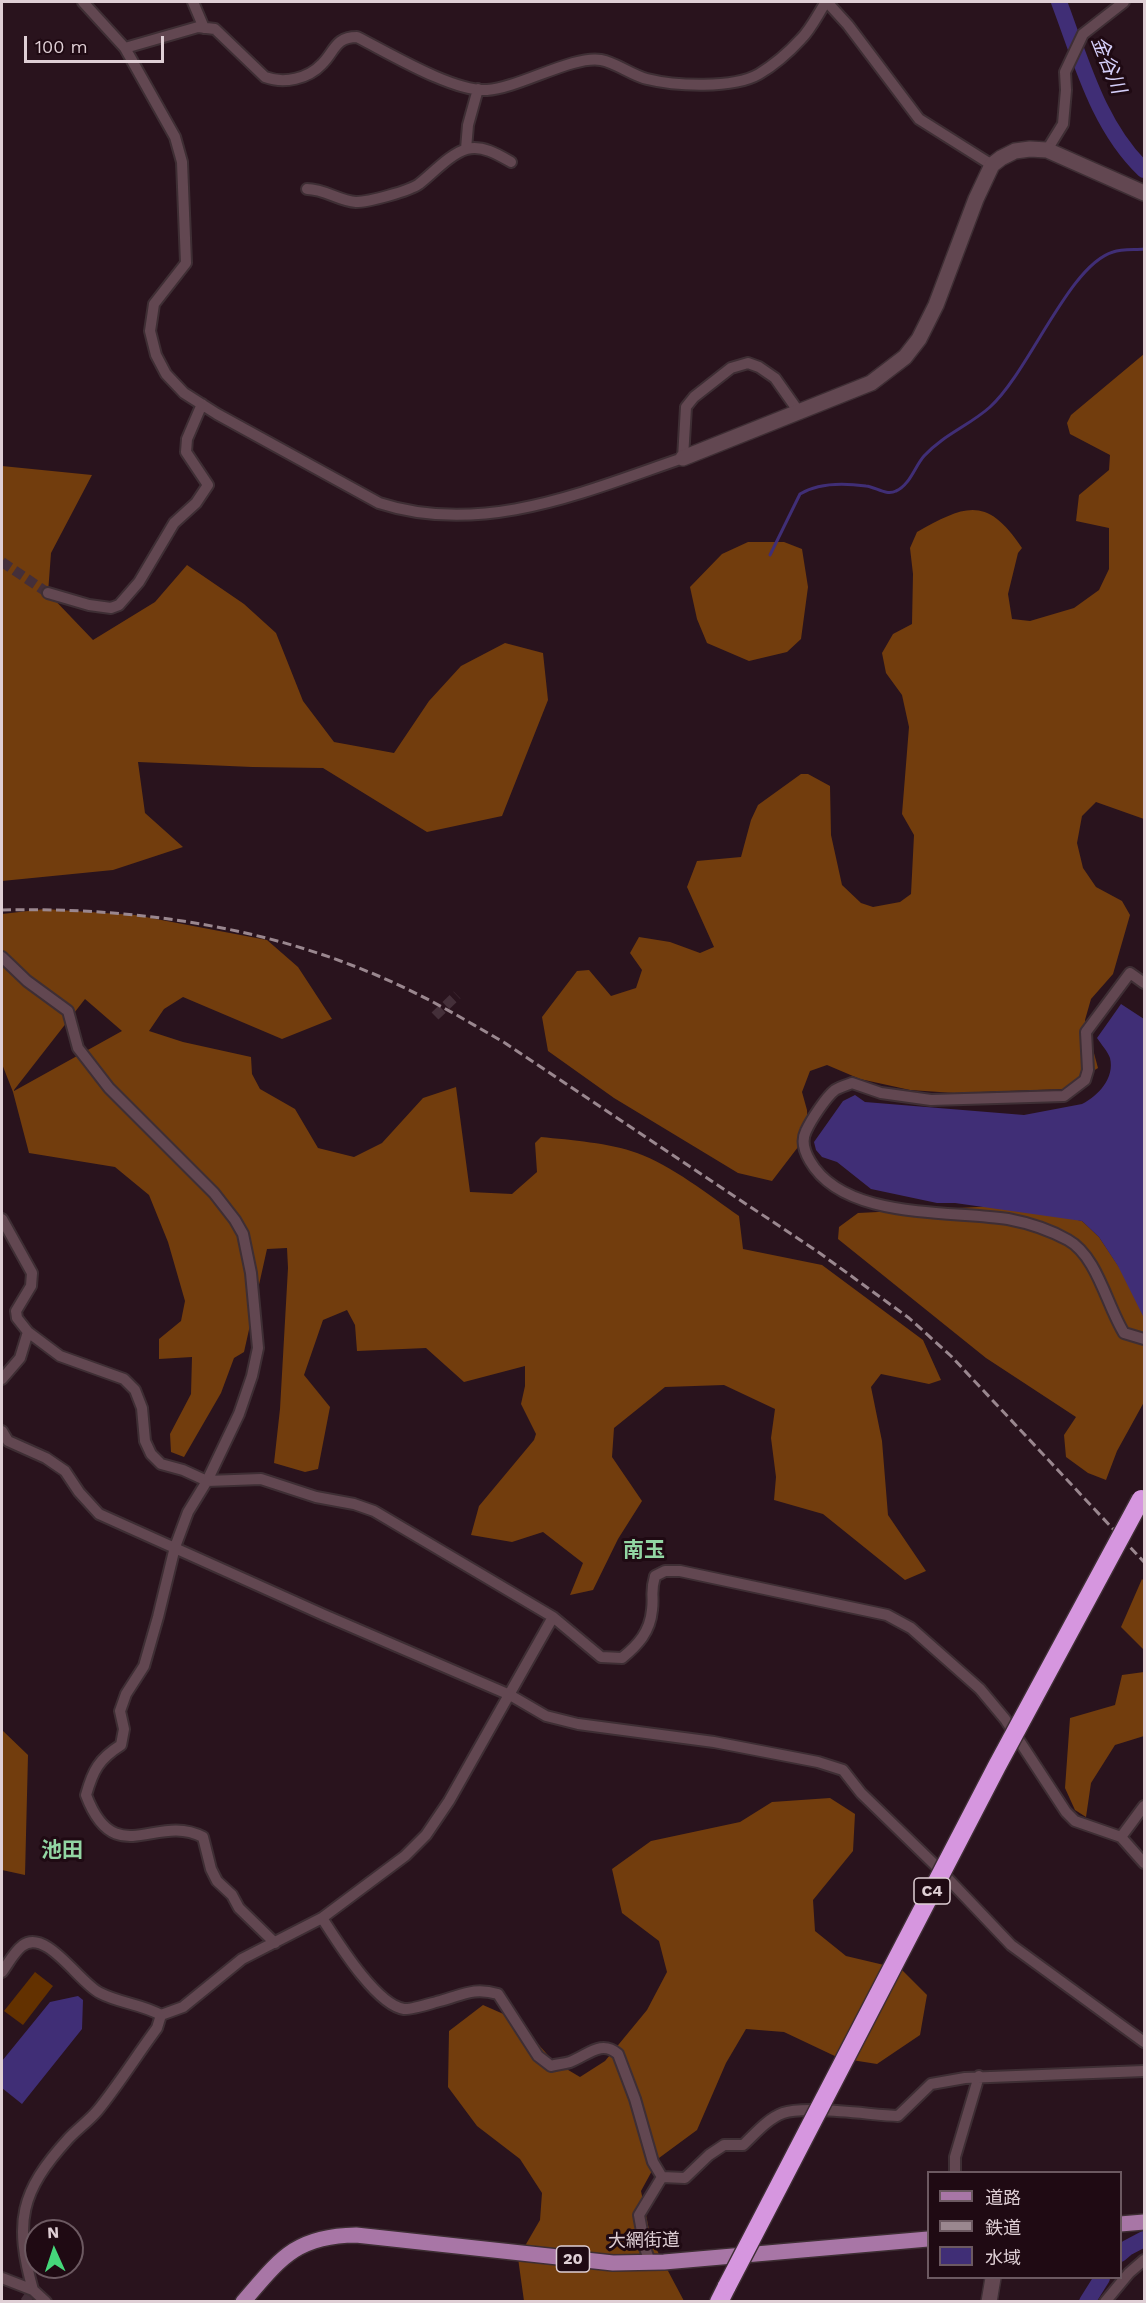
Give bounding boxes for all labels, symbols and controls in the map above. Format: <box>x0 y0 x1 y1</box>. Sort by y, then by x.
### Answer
scale bar <box>27 24 166 62</box>
water label: 金谷川 <box>1086 33 1130 97</box>
text: 100 m <box>35 36 88 57</box>
district label: 南玉 <box>623 1538 665 1564</box>
district label: 池田 <box>41 1838 83 1864</box>
road number: C4 <box>914 1878 950 1904</box>
legend <box>927 2171 1122 2279</box>
text: 道路 <box>985 2187 1021 2208</box>
text: 鉄道 <box>985 2217 1021 2238</box>
north arrow <box>24 2219 84 2279</box>
text: N <box>47 2223 60 2242</box>
street label: 大網街道 <box>608 2230 680 2252</box>
road number: 20 <box>556 2246 590 2272</box>
text: 水域 <box>985 2247 1021 2268</box>

